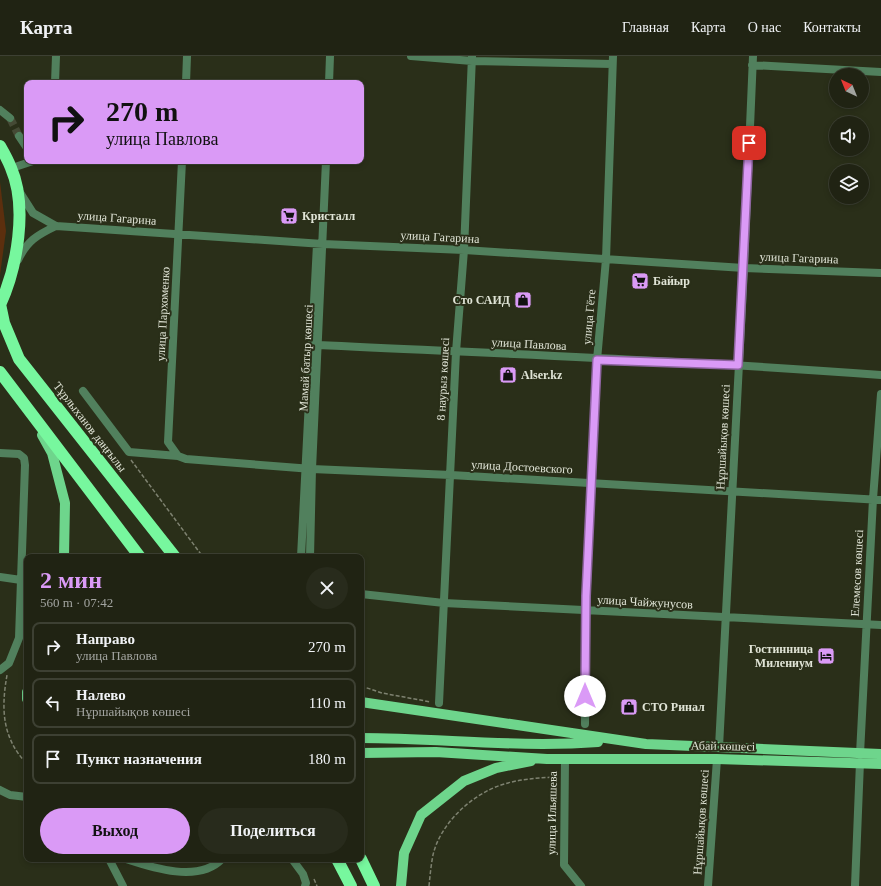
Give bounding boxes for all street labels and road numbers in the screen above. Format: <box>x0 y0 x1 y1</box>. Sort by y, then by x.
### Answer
street label: улица Гагарина <box>77 208 158 228</box>
street label: улица Гагарина <box>400 228 480 246</box>
street label: улица Гагарина <box>759 250 839 266</box>
street label: улица Пархоменко <box>154 266 172 362</box>
street label: улица Гёте <box>580 289 598 345</box>
street label: Мамай батыр көшесі <box>296 304 316 412</box>
street label: улица Павлова <box>491 335 567 353</box>
street label: 8 наурыз көшесі <box>434 336 452 421</box>
street label: Тұрлыханов даңғылы <box>51 379 129 475</box>
street label: Нұршайықов көшесі <box>713 383 733 490</box>
street label: улица Достоевского <box>471 457 573 477</box>
street label: Елемесов көшесі <box>848 528 866 617</box>
street label: улица Чайжунусов <box>597 593 694 612</box>
street label: Абай көшесі <box>691 738 756 754</box>
street label: Нұршайықов көшесі <box>690 768 712 875</box>
street label: улица Ильяшева <box>544 770 560 855</box>

